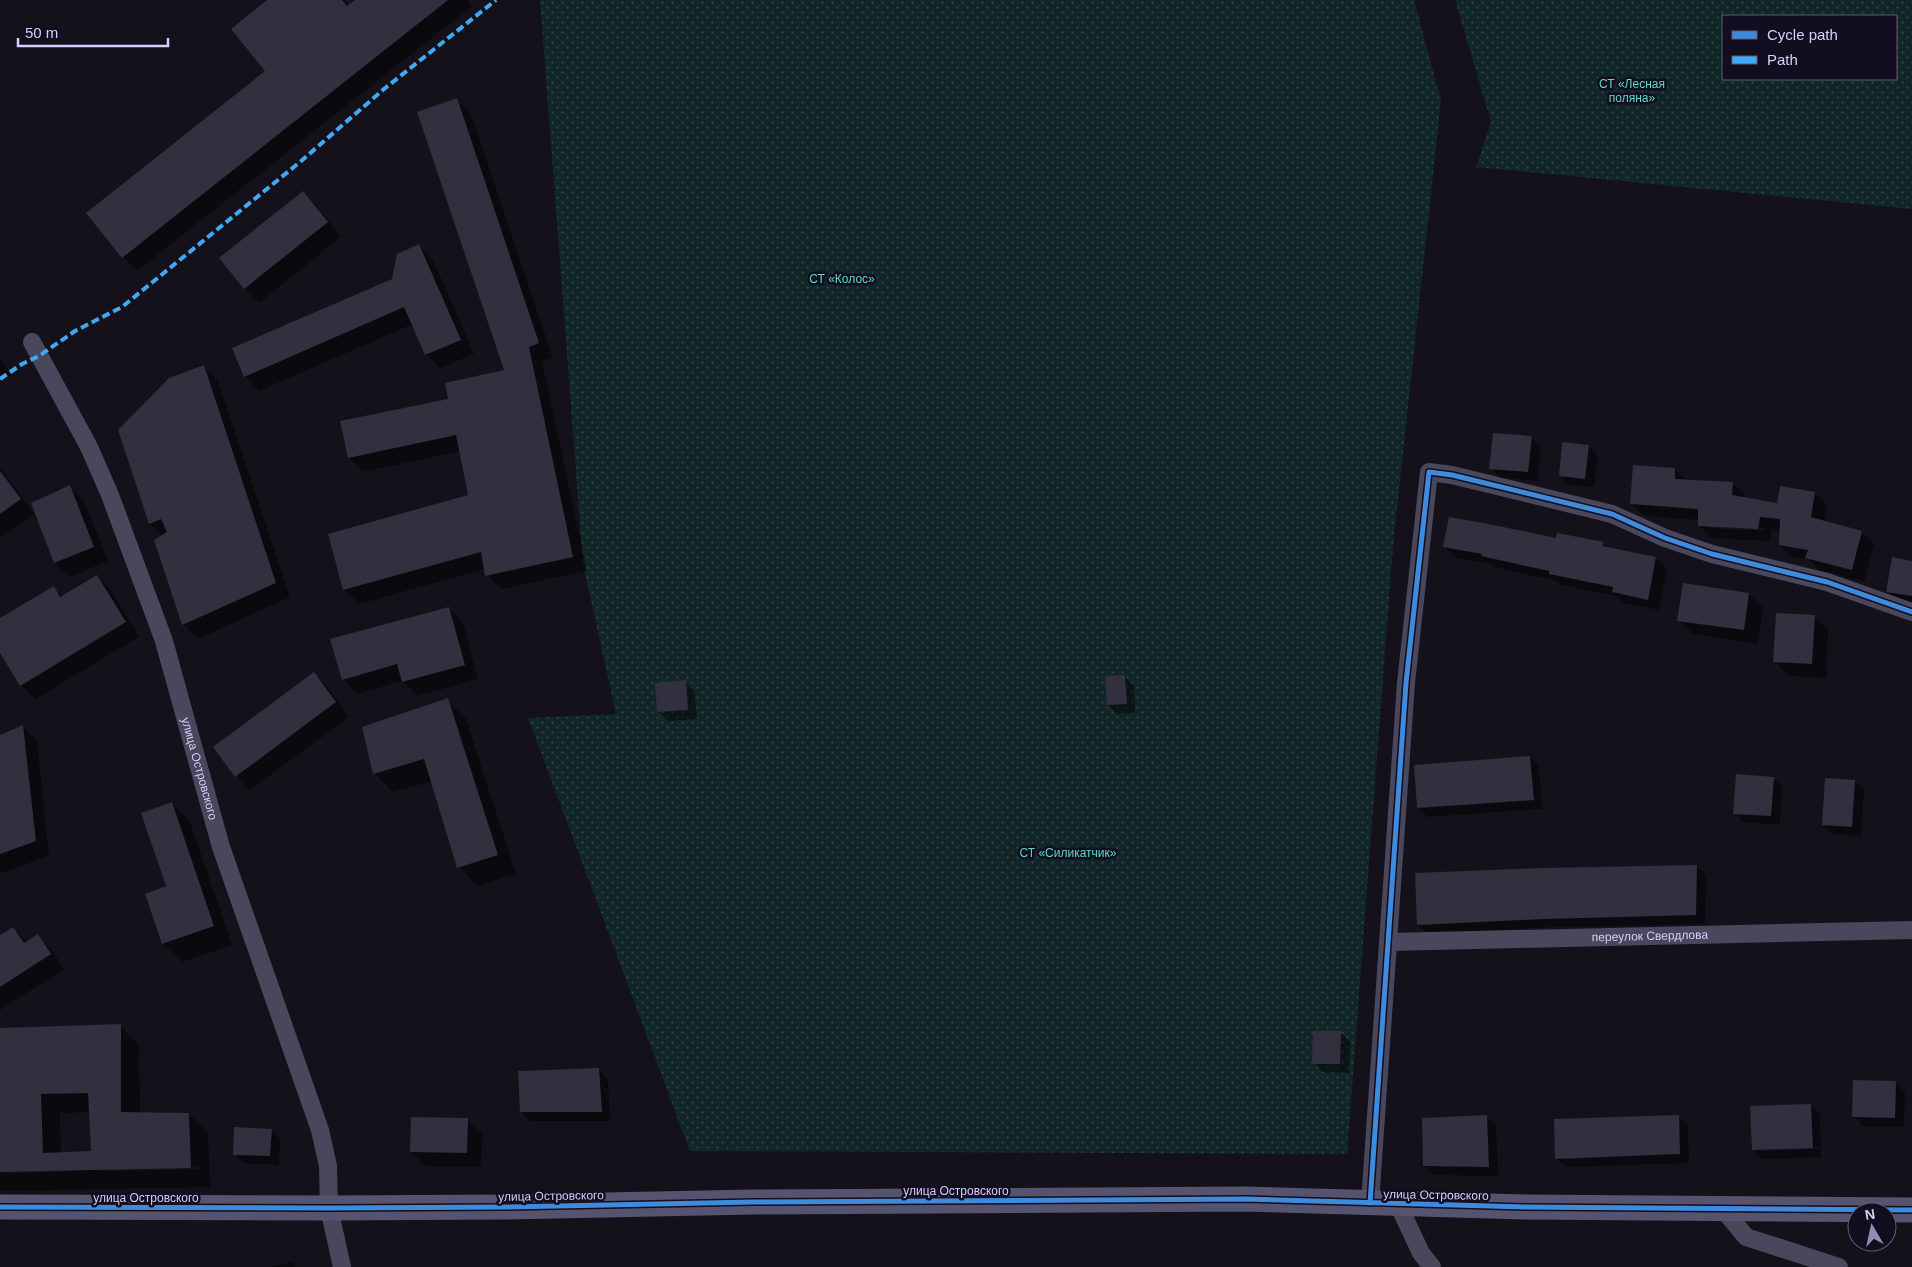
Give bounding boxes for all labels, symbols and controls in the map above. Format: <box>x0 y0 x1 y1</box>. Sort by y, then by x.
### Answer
scale bar <box>18 15 168 47</box>
legend <box>1722 15 1897 80</box>
text: 50 m <box>25 24 58 41</box>
text: Cycle path <box>1767 26 1838 43</box>
text: Path <box>1767 51 1798 68</box>
park label: СТ «Лесная поляна» <box>1599 77 1665 105</box>
park label: СТ «Колос» <box>809 272 875 286</box>
street label: улица Островского <box>178 716 220 822</box>
park label: СТ «Силикатчик» <box>1020 846 1117 860</box>
street label: переулок Свердлова <box>1592 928 1709 944</box>
street label: улица Островского <box>903 1184 1009 1198</box>
street label: улица Островского <box>1383 1187 1489 1203</box>
street label: улица Островского <box>498 1188 604 1204</box>
street label: улица Островского <box>93 1191 199 1205</box>
north arrow <box>1847 1202 1897 1252</box>
text: N <box>1864 1205 1876 1223</box>

